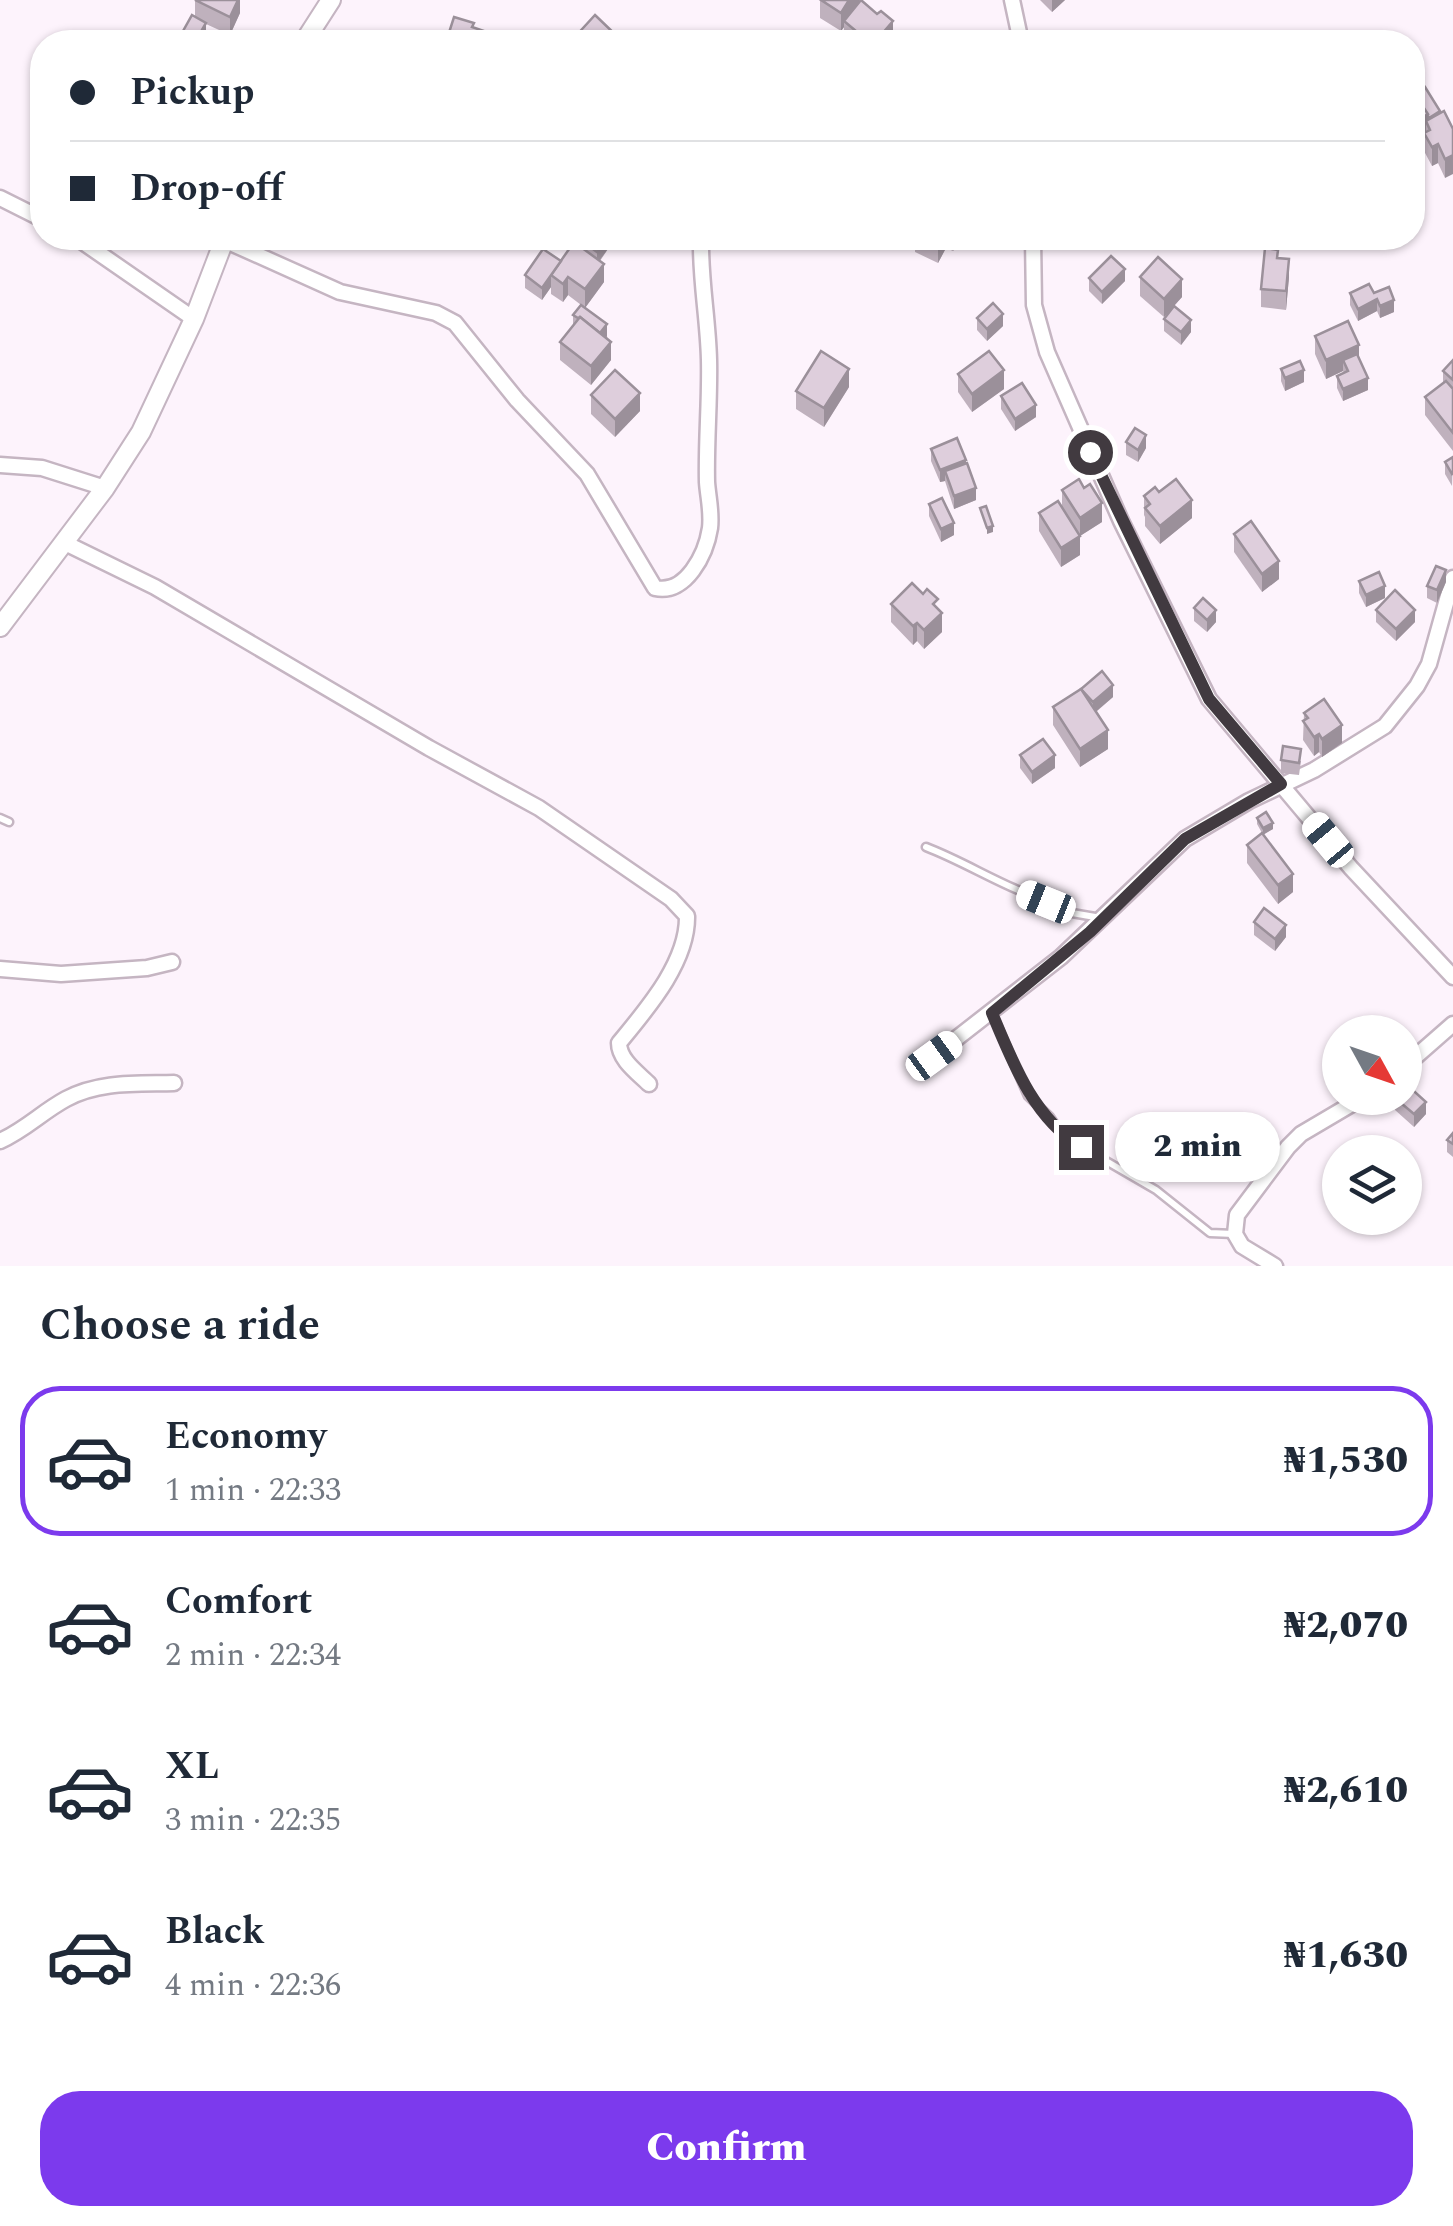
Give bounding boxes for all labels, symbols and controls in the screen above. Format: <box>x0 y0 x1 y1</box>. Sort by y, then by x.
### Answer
text: Pickup <box>130 64 254 122</box>
text: Drop-off <box>130 160 284 218</box>
route start <box>1068 430 1113 475</box>
car <box>1297 807 1359 873</box>
car <box>1013 877 1079 927</box>
north arrow <box>1322 1015 1422 1115</box>
map controls <box>1322 1015 1422 1235</box>
car <box>901 1026 967 1086</box>
callout: 2 min <box>1116 1112 1281 1182</box>
text: 2 min <box>1153 1122 1242 1171</box>
route end <box>1059 1125 1104 1170</box>
button: layers <box>1322 1135 1422 1235</box>
text: Choose a ride <box>40 1291 320 1360</box>
text: Economy <box>165 1408 326 1466</box>
icon: car <box>45 1416 135 1506</box>
text: ₦1,530 <box>1283 1432 1408 1490</box>
text: 1 min · 22:33 <box>165 1466 341 1515</box>
text: Comfort <box>165 1573 312 1631</box>
icon: car <box>45 1581 135 1671</box>
text: ₦2,070 <box>1283 1597 1408 1655</box>
text: 2 min · 22:34 <box>165 1631 341 1680</box>
text: XL <box>165 1738 219 1796</box>
icon: car <box>45 1746 135 1836</box>
text: ₦2,610 <box>1283 1762 1408 1820</box>
text: 3 min · 22:35 <box>165 1796 341 1845</box>
text: Black <box>165 1903 265 1961</box>
icon: car <box>45 1911 135 2001</box>
text: ₦1,630 <box>1283 1927 1408 1985</box>
text: 4 min · 22:36 <box>165 1961 341 2010</box>
button: Confirm <box>40 2091 1413 2206</box>

